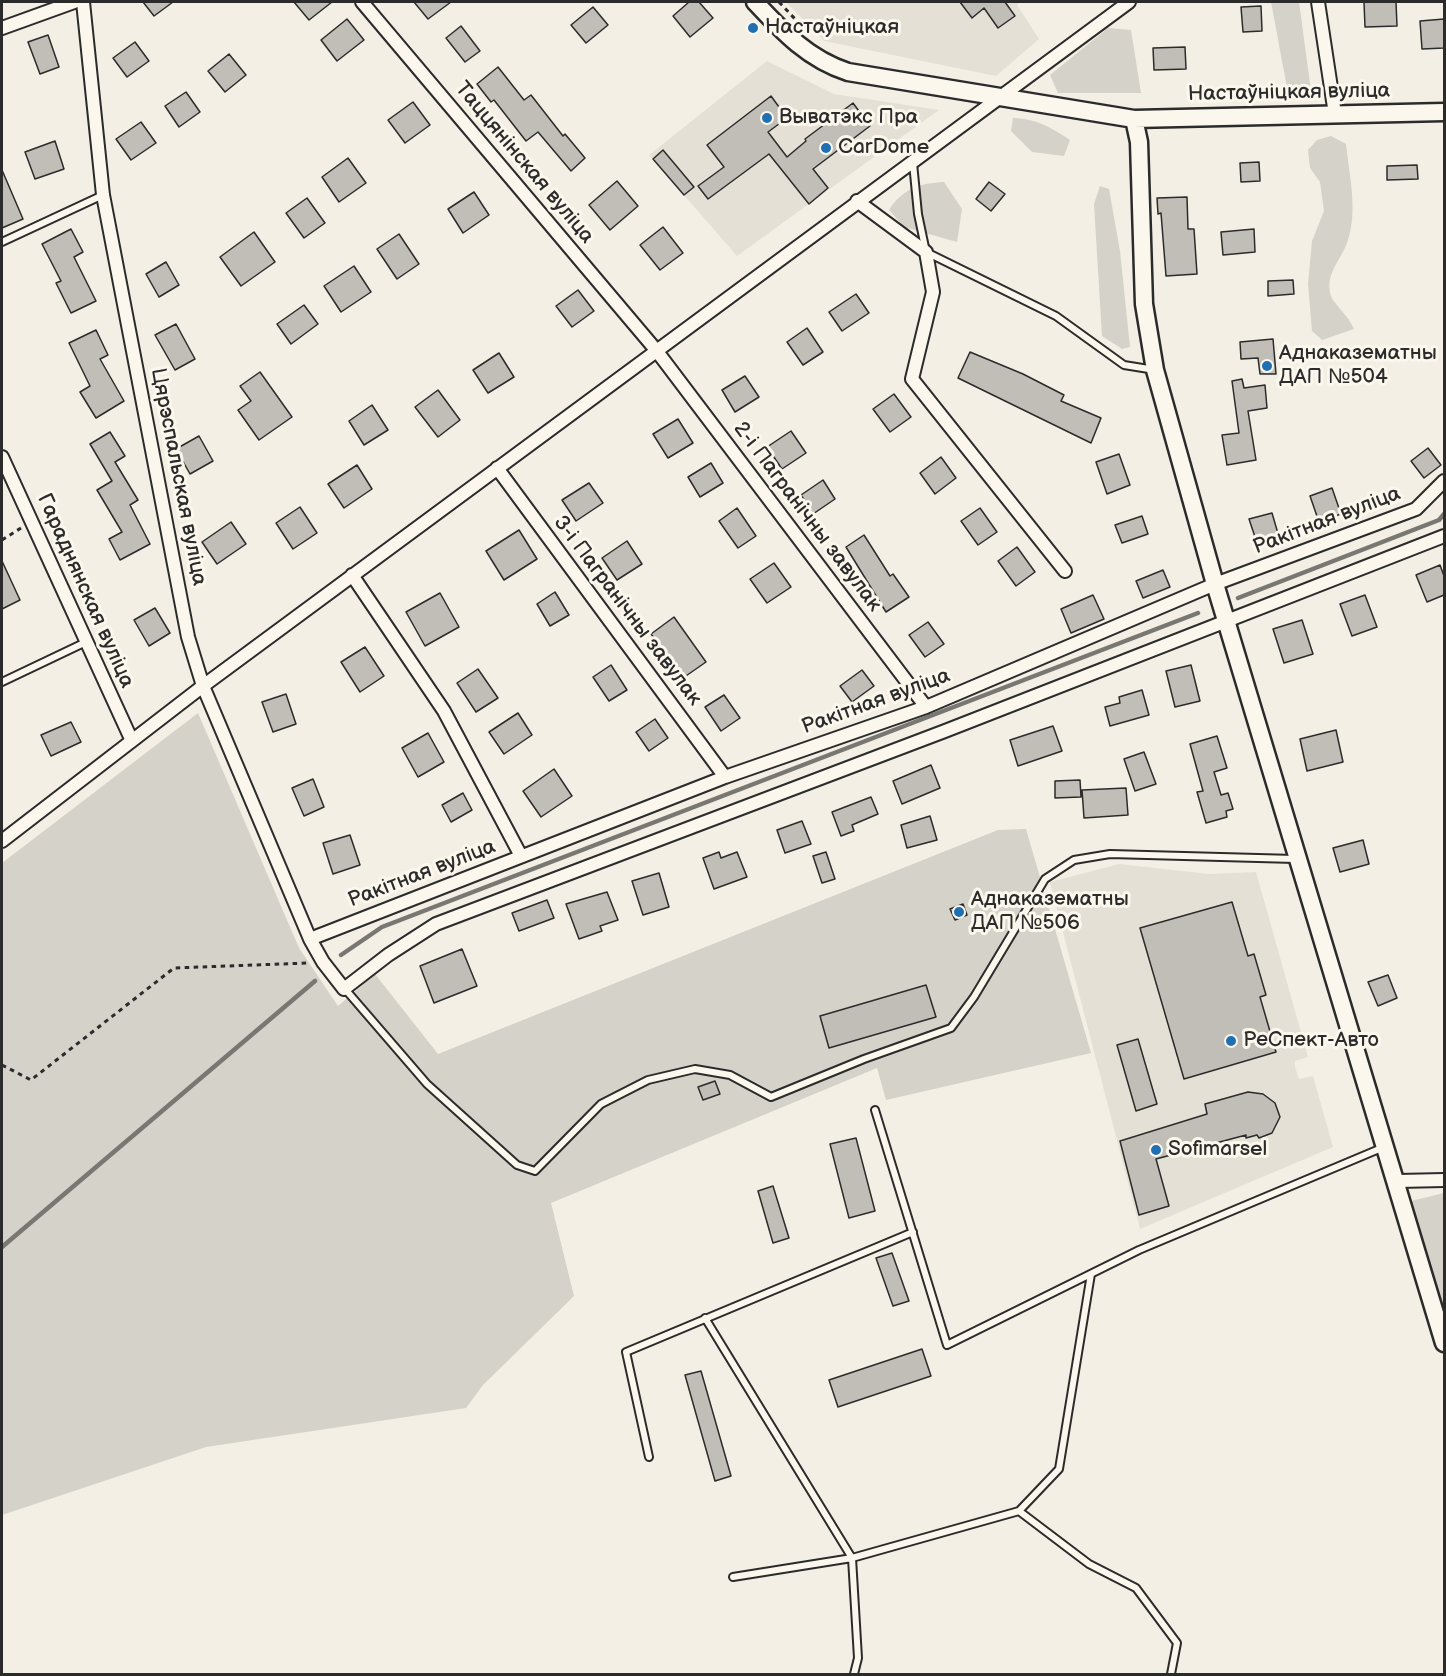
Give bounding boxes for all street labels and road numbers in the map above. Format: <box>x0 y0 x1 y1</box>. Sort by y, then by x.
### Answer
street label: Таццянінская вуліца <box>449 77 599 249</box>
street label: Настаўніцкая вуліца <box>1188 79 1390 107</box>
street label: Цярэспальская вуліца <box>145 366 211 588</box>
street label: 2-і Пагранічны завулак <box>727 417 887 617</box>
street label: Ракітная вуліца <box>1250 481 1404 561</box>
street label: Гараднянская вуліца <box>31 490 139 692</box>
street label: 3-і Пагранічны завулак <box>547 511 707 711</box>
street label: Ракітная вуліца <box>798 663 954 741</box>
street label: Ракітная вуліца <box>345 834 499 914</box>

